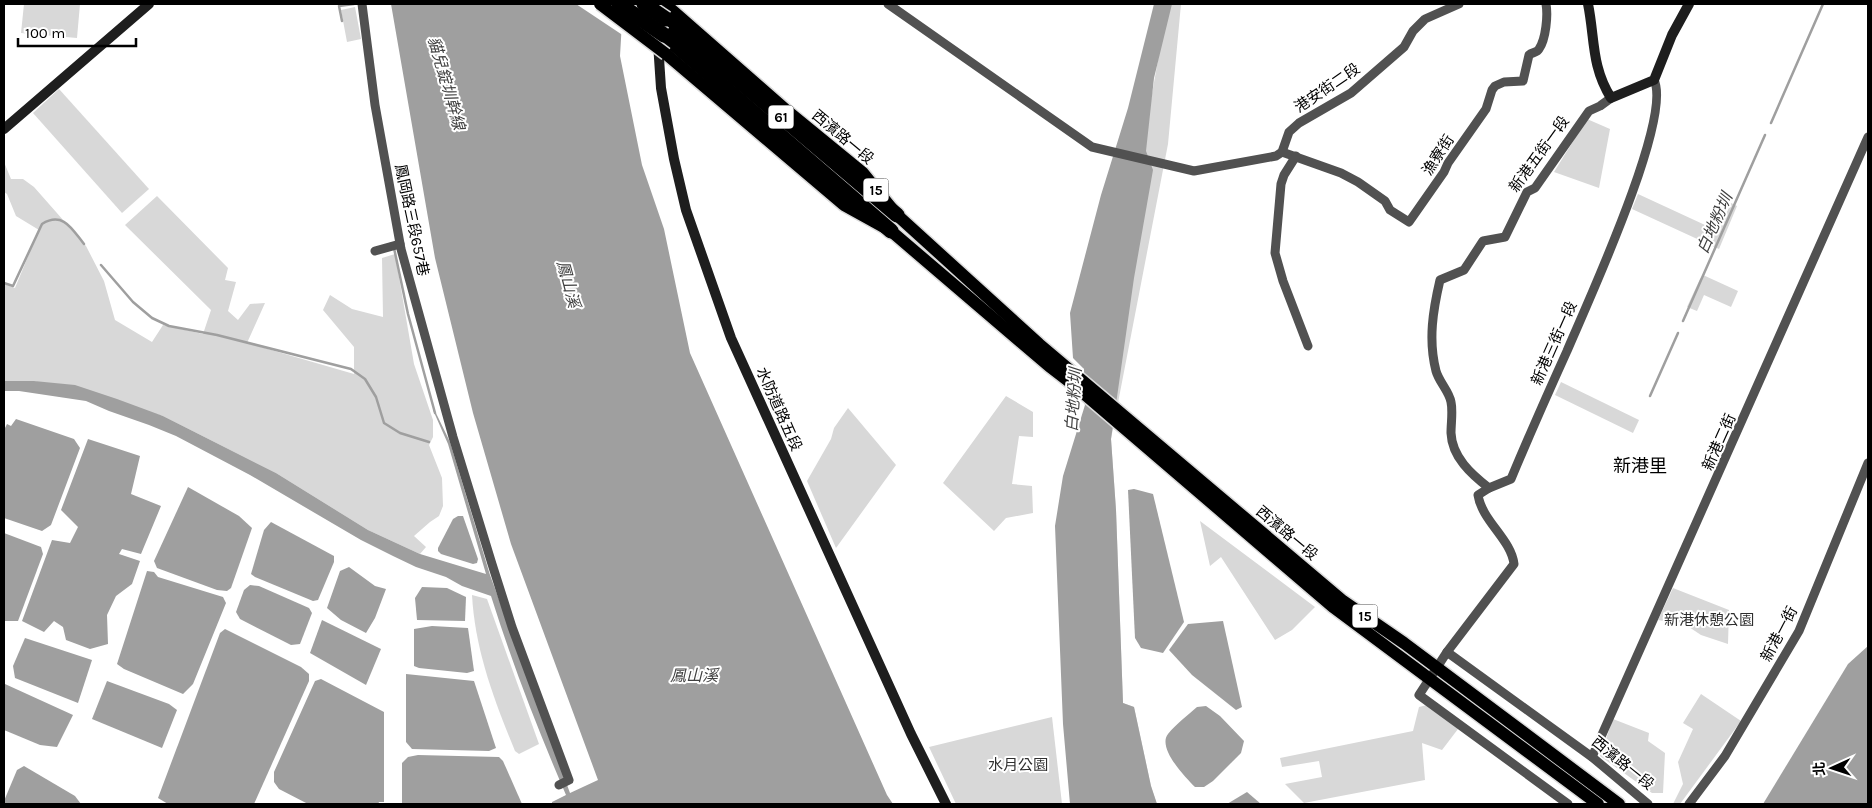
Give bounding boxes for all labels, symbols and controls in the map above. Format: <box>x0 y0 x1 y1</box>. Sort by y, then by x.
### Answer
scale bar <box>18 15 135 47</box>
text: 100 m <box>25 24 65 42</box>
water label: 貓兒錠圳幹線 <box>424 34 469 134</box>
street label: 港安街二段 <box>1291 60 1363 116</box>
road number: 61 <box>768 105 794 128</box>
street label: 西濱路一段 <box>808 106 878 168</box>
street label: 新港五街一段 <box>1505 112 1573 196</box>
street label: 漁寮街 <box>1418 131 1458 179</box>
street label: 鳳岡路三段657巷 <box>391 162 433 278</box>
road number: 15 <box>864 178 888 202</box>
water label: 白地粉圳 <box>1693 188 1737 256</box>
water label: 鳳山溪 <box>553 258 584 312</box>
street label: 新港三街一段 <box>1527 298 1581 388</box>
street label: 水防道路五段 <box>752 364 806 454</box>
water label: 白地粉圳 <box>1062 365 1085 433</box>
street label: 新港二街 <box>1699 411 1739 473</box>
district label: 新港里 <box>1613 455 1667 477</box>
street label: 西濱路一段 <box>1252 502 1322 564</box>
street label: 新港一街 <box>1757 603 1801 665</box>
road number: 15 <box>1352 604 1378 628</box>
park label: 新港休憩公園 <box>1664 611 1754 629</box>
water label: 鳳山溪 <box>670 666 720 685</box>
street label: 西濱路一段 <box>1588 732 1658 794</box>
north arrow <box>1807 743 1857 793</box>
park label: 水月公園 <box>988 756 1048 774</box>
text: 北 <box>1811 761 1828 776</box>

